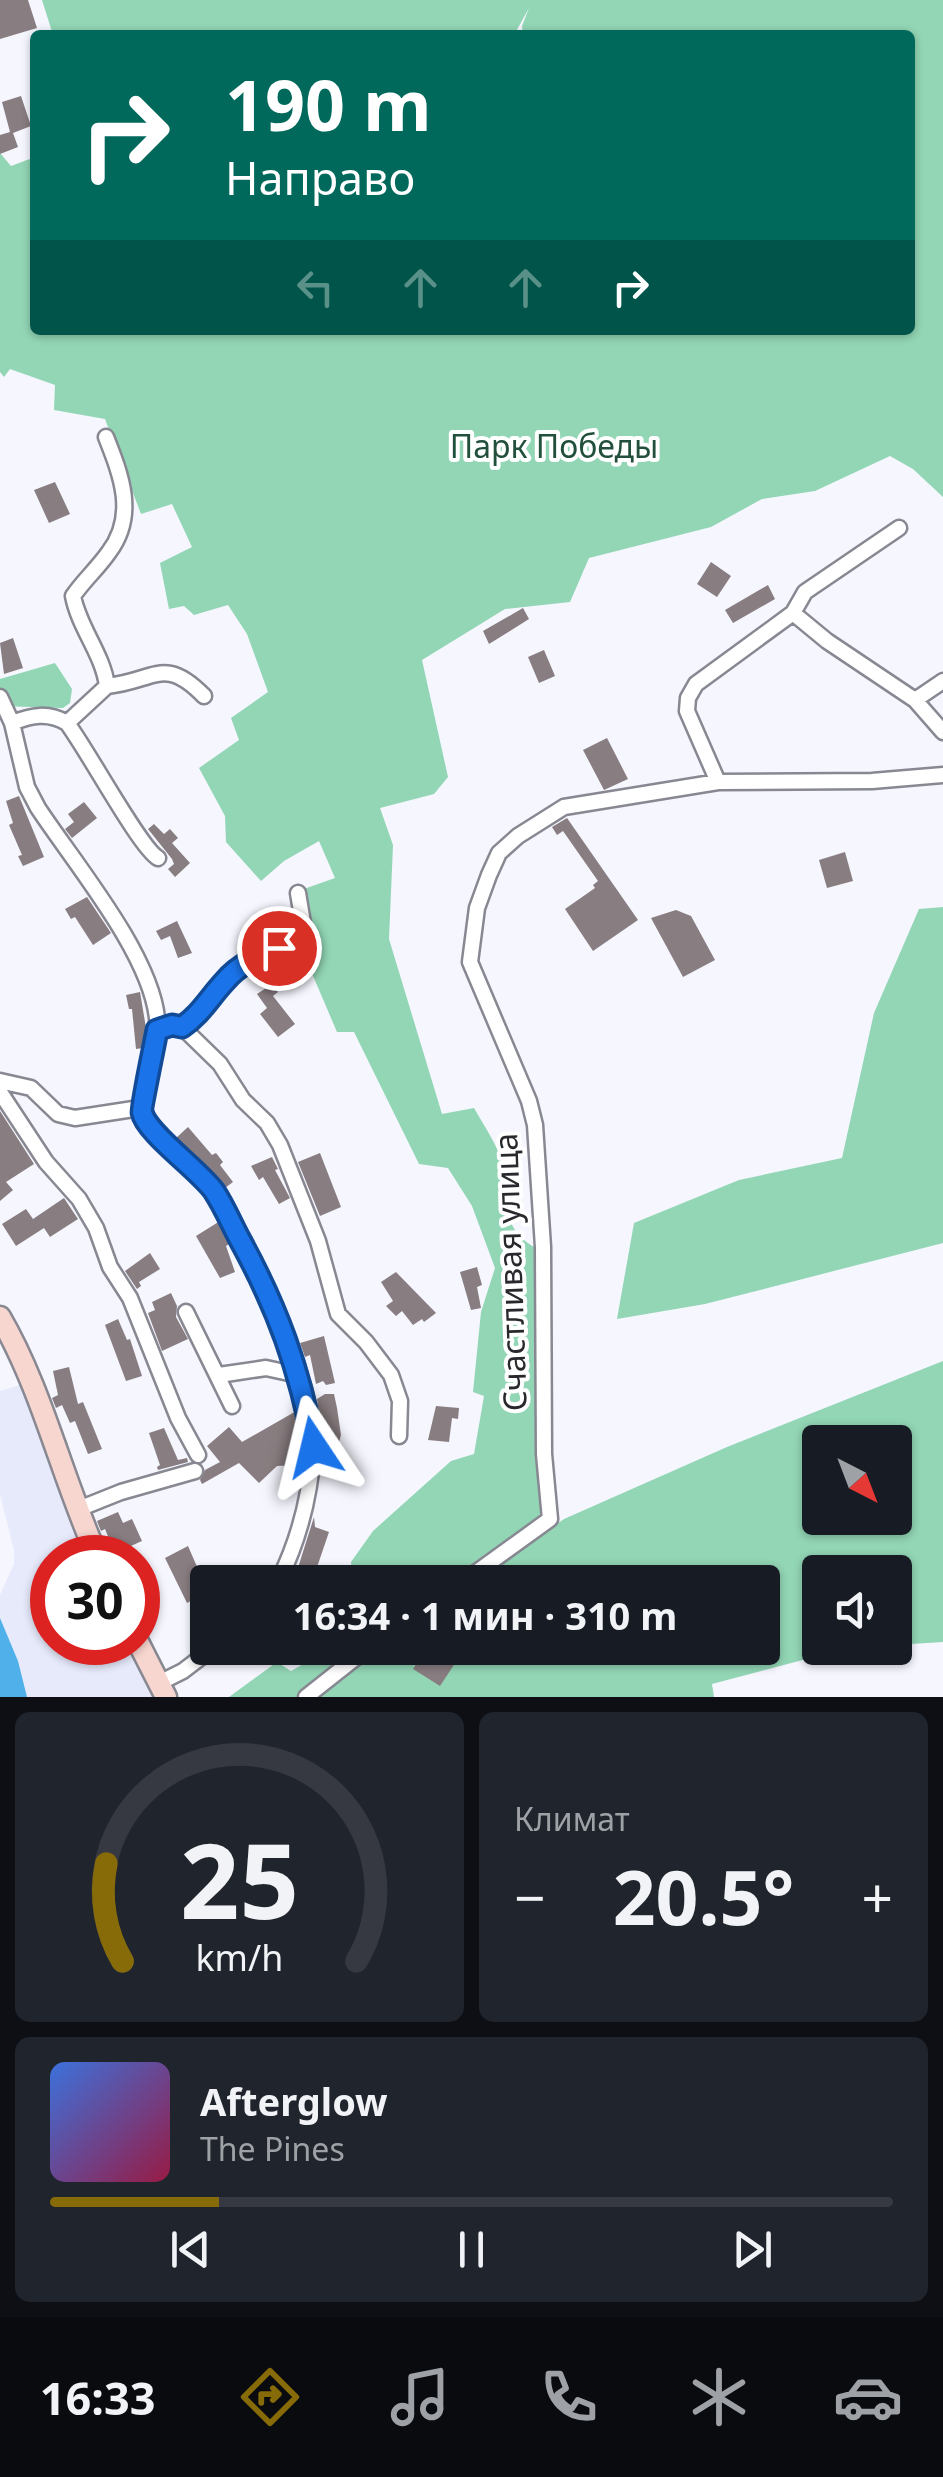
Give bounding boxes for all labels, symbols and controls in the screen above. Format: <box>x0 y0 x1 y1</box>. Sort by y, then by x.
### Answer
text: 190 m <box>225 56 432 152</box>
icon: right <box>60 70 190 200</box>
text: Направо <box>225 147 415 208</box>
icon: left <box>288 260 343 315</box>
icon: ahead <box>393 260 448 315</box>
icon: ahead <box>498 260 553 315</box>
icon: right <box>603 260 658 315</box>
park label: Парк Победы <box>450 424 658 467</box>
pin <box>237 906 322 991</box>
icon: arrive <box>252 921 307 976</box>
street label: Счастливая улица <box>483 1132 536 1412</box>
position arrow <box>262 1395 366 1499</box>
north arrow <box>802 1425 912 1535</box>
map controls <box>802 1425 912 1665</box>
speed limit sign: 30 <box>30 1535 160 1665</box>
button: sound <box>802 1555 912 1665</box>
text: 16:34 · 1 мин · 310 m <box>293 1589 677 1641</box>
text: Климат <box>514 1797 630 1840</box>
text: 25 <box>180 1808 299 1949</box>
text: 20.5° <box>613 1845 794 1947</box>
text: − <box>514 1859 545 1934</box>
text: + <box>862 1859 893 1934</box>
text: km/h <box>196 1933 283 1981</box>
text: Afterglow <box>200 2075 388 2127</box>
text: The Pines <box>200 2127 345 2170</box>
icon: previous <box>163 2222 218 2277</box>
icon: pause <box>444 2222 499 2277</box>
icon: next <box>725 2222 780 2277</box>
icon: directions <box>235 2362 305 2432</box>
icon: music <box>385 2362 455 2432</box>
icon: phone <box>534 2362 604 2432</box>
icon: climate <box>684 2362 754 2432</box>
icon: car <box>833 2362 903 2432</box>
text: 16:33 <box>40 2367 155 2428</box>

